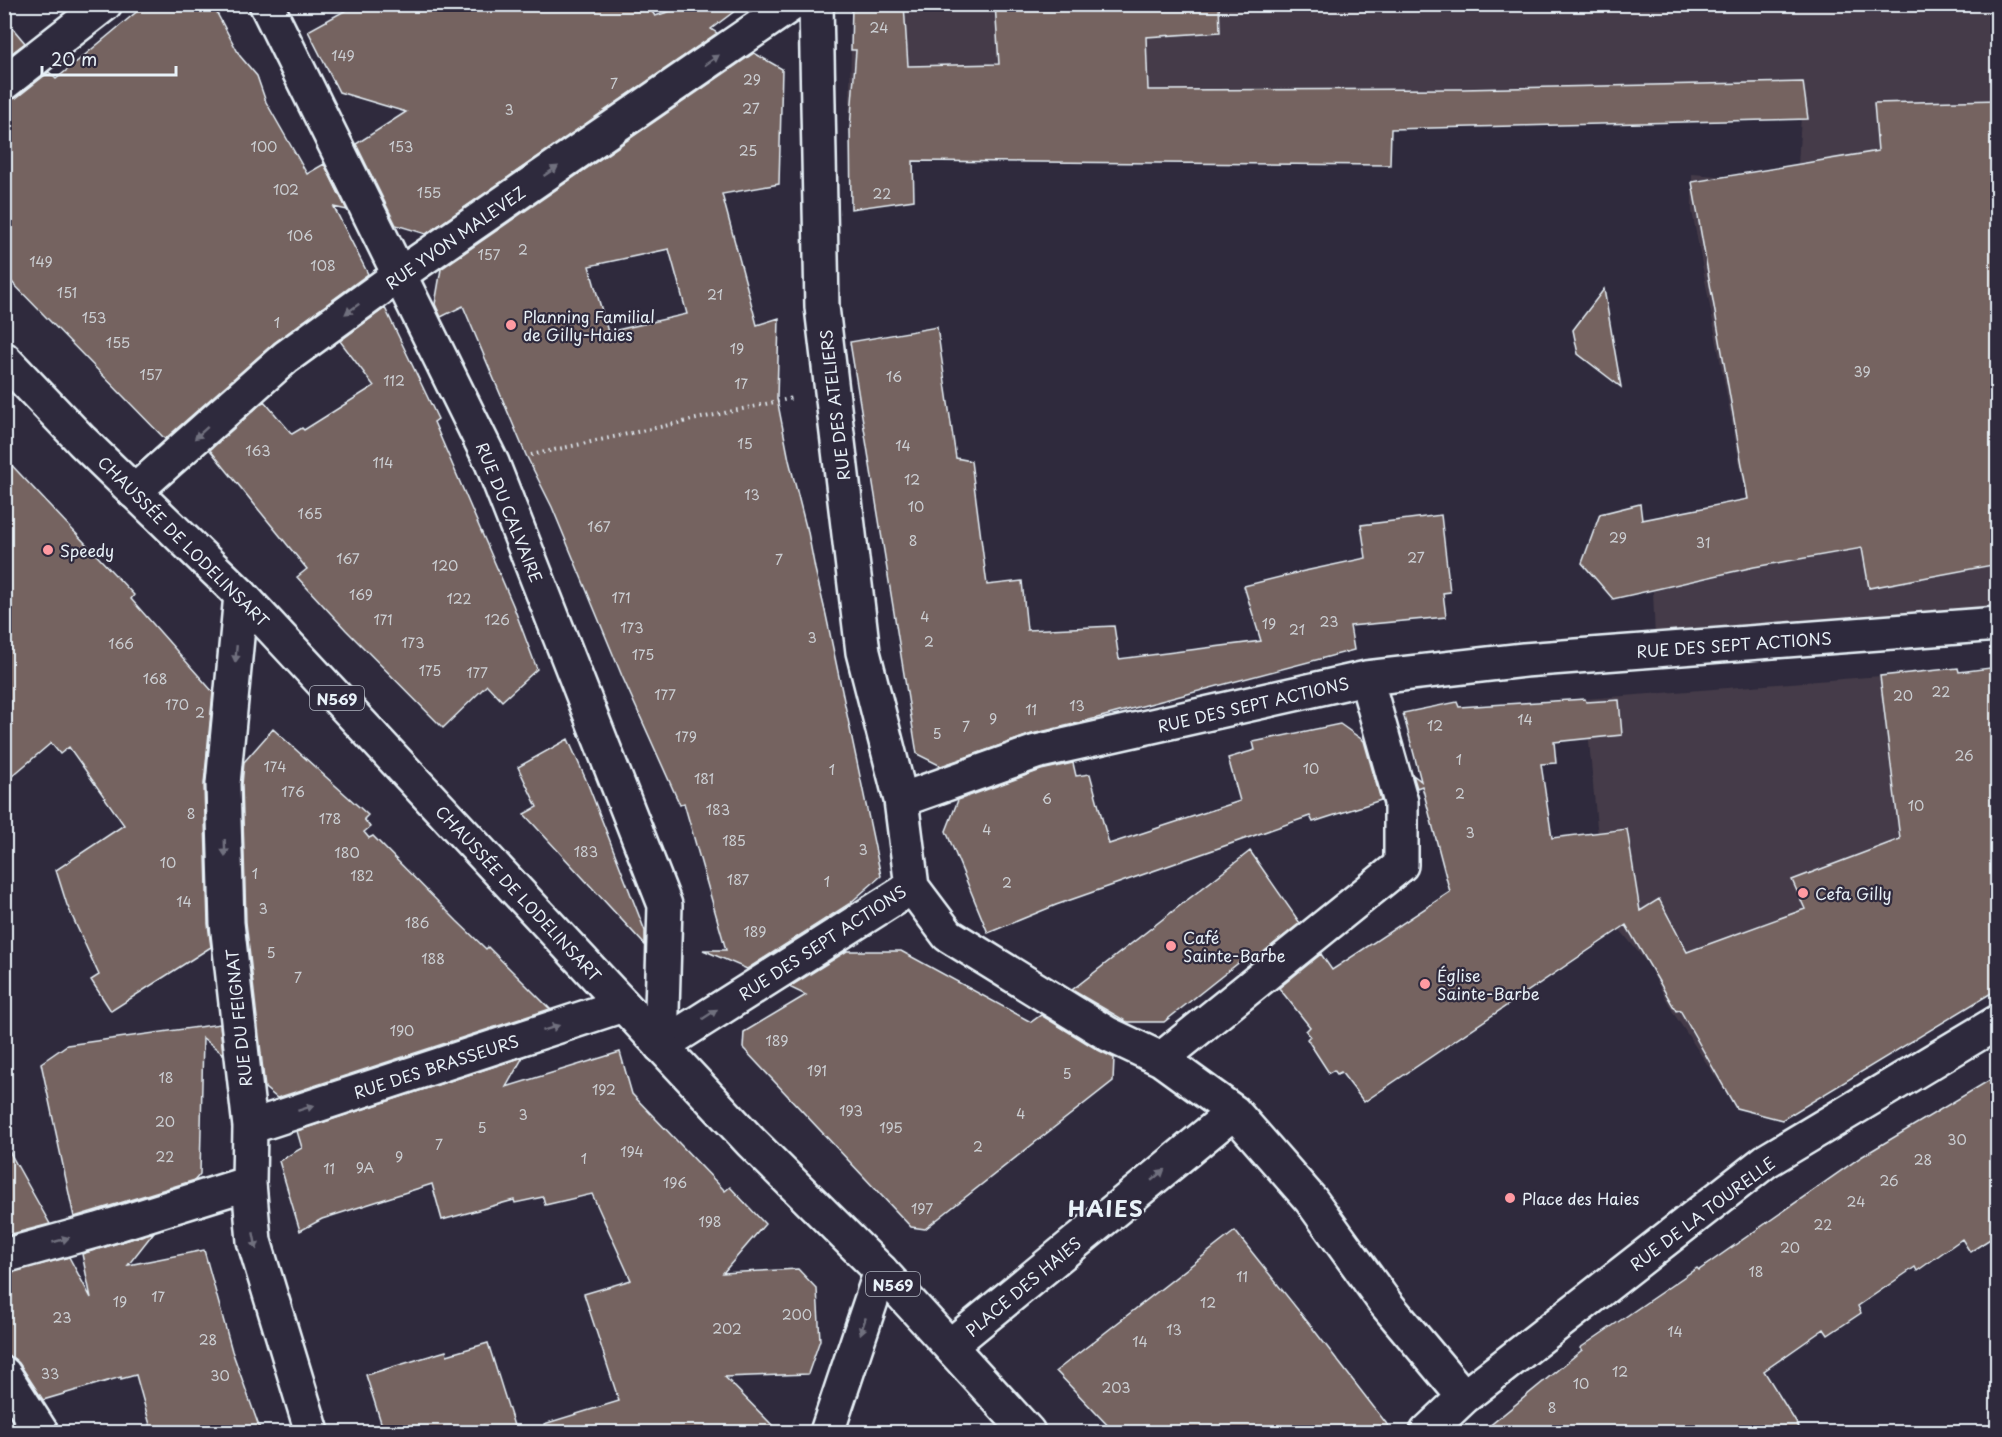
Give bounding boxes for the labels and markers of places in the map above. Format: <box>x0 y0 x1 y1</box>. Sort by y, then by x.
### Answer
place label: Planning Familial de Gilly-Haies <box>523 304 655 346</box>
marker: Planning Familial de Gilly-Haies <box>504 318 518 332</box>
place label: Speedy <box>60 538 114 562</box>
marker: Speedy <box>41 543 55 557</box>
place label: Cefa Gilly <box>1815 881 1892 905</box>
marker: Cefa Gilly <box>1796 886 1810 900</box>
place label: Café Sainte-Barbe <box>1183 925 1286 967</box>
marker: Café Sainte-Barbe <box>1164 939 1178 953</box>
place label: Église Sainte-Barbe <box>1437 963 1540 1005</box>
marker: Église Sainte-Barbe <box>1418 977 1432 991</box>
place label: Place des Haies <box>1522 1186 1639 1210</box>
marker: Place des Haies <box>1503 1191 1517 1205</box>

